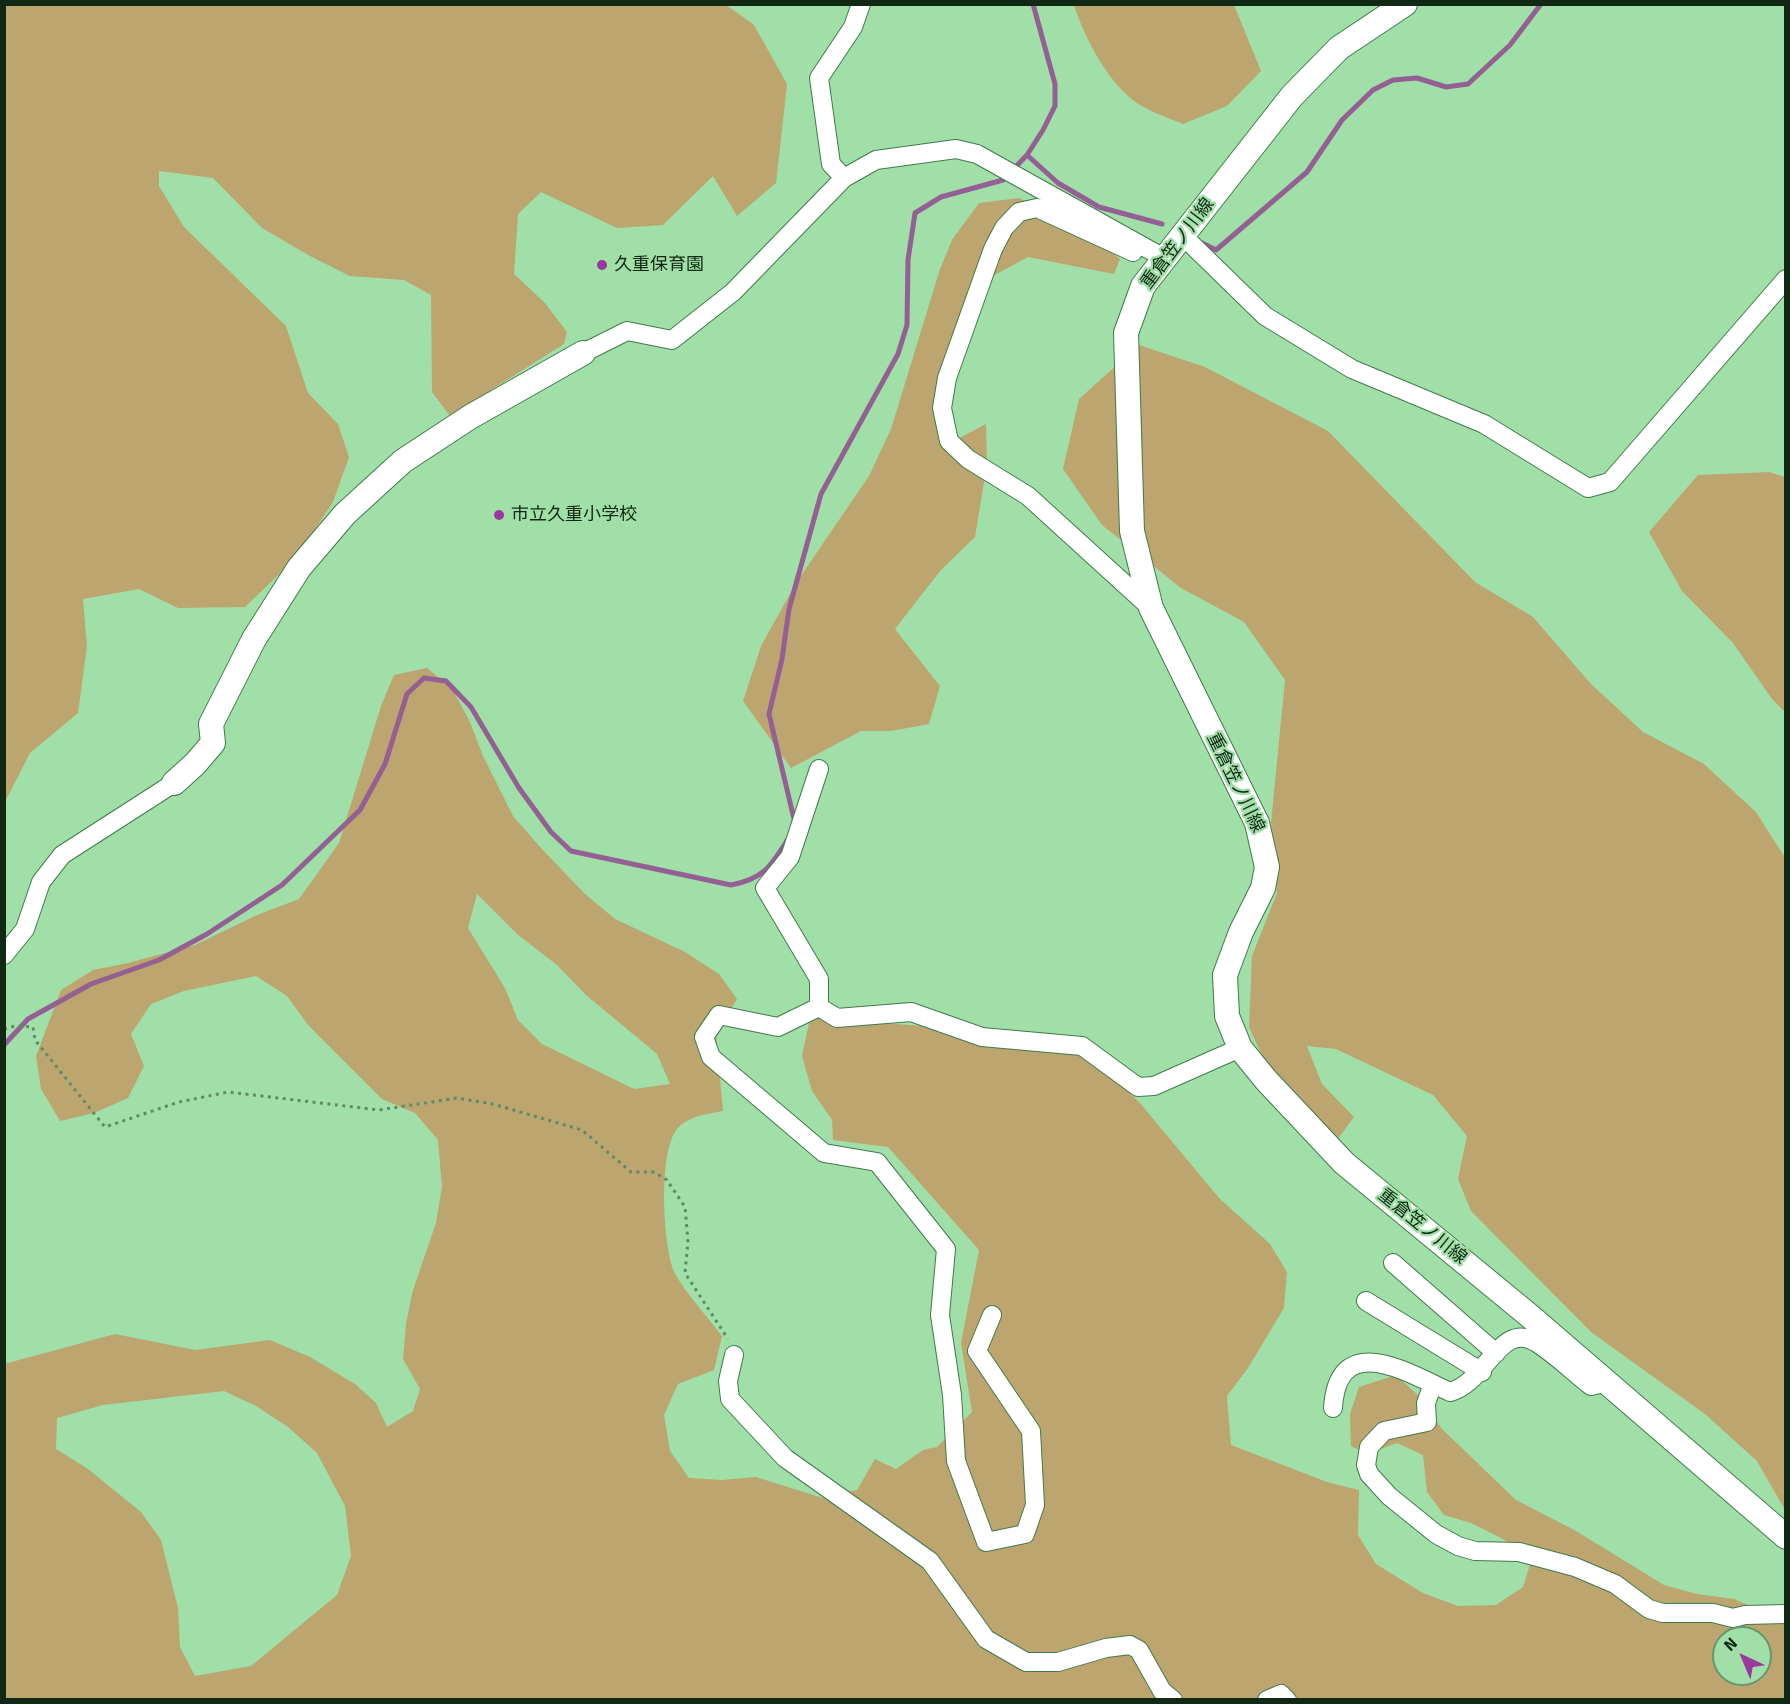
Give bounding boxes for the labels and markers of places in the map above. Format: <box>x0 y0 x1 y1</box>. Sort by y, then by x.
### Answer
place label: 久重保育園 <box>614 254 704 276</box>
marker: 久重保育園 <box>595 258 609 272</box>
place label: 市立久重小学校 <box>511 504 637 526</box>
marker: 市立久重小学校 <box>492 508 506 522</box>

